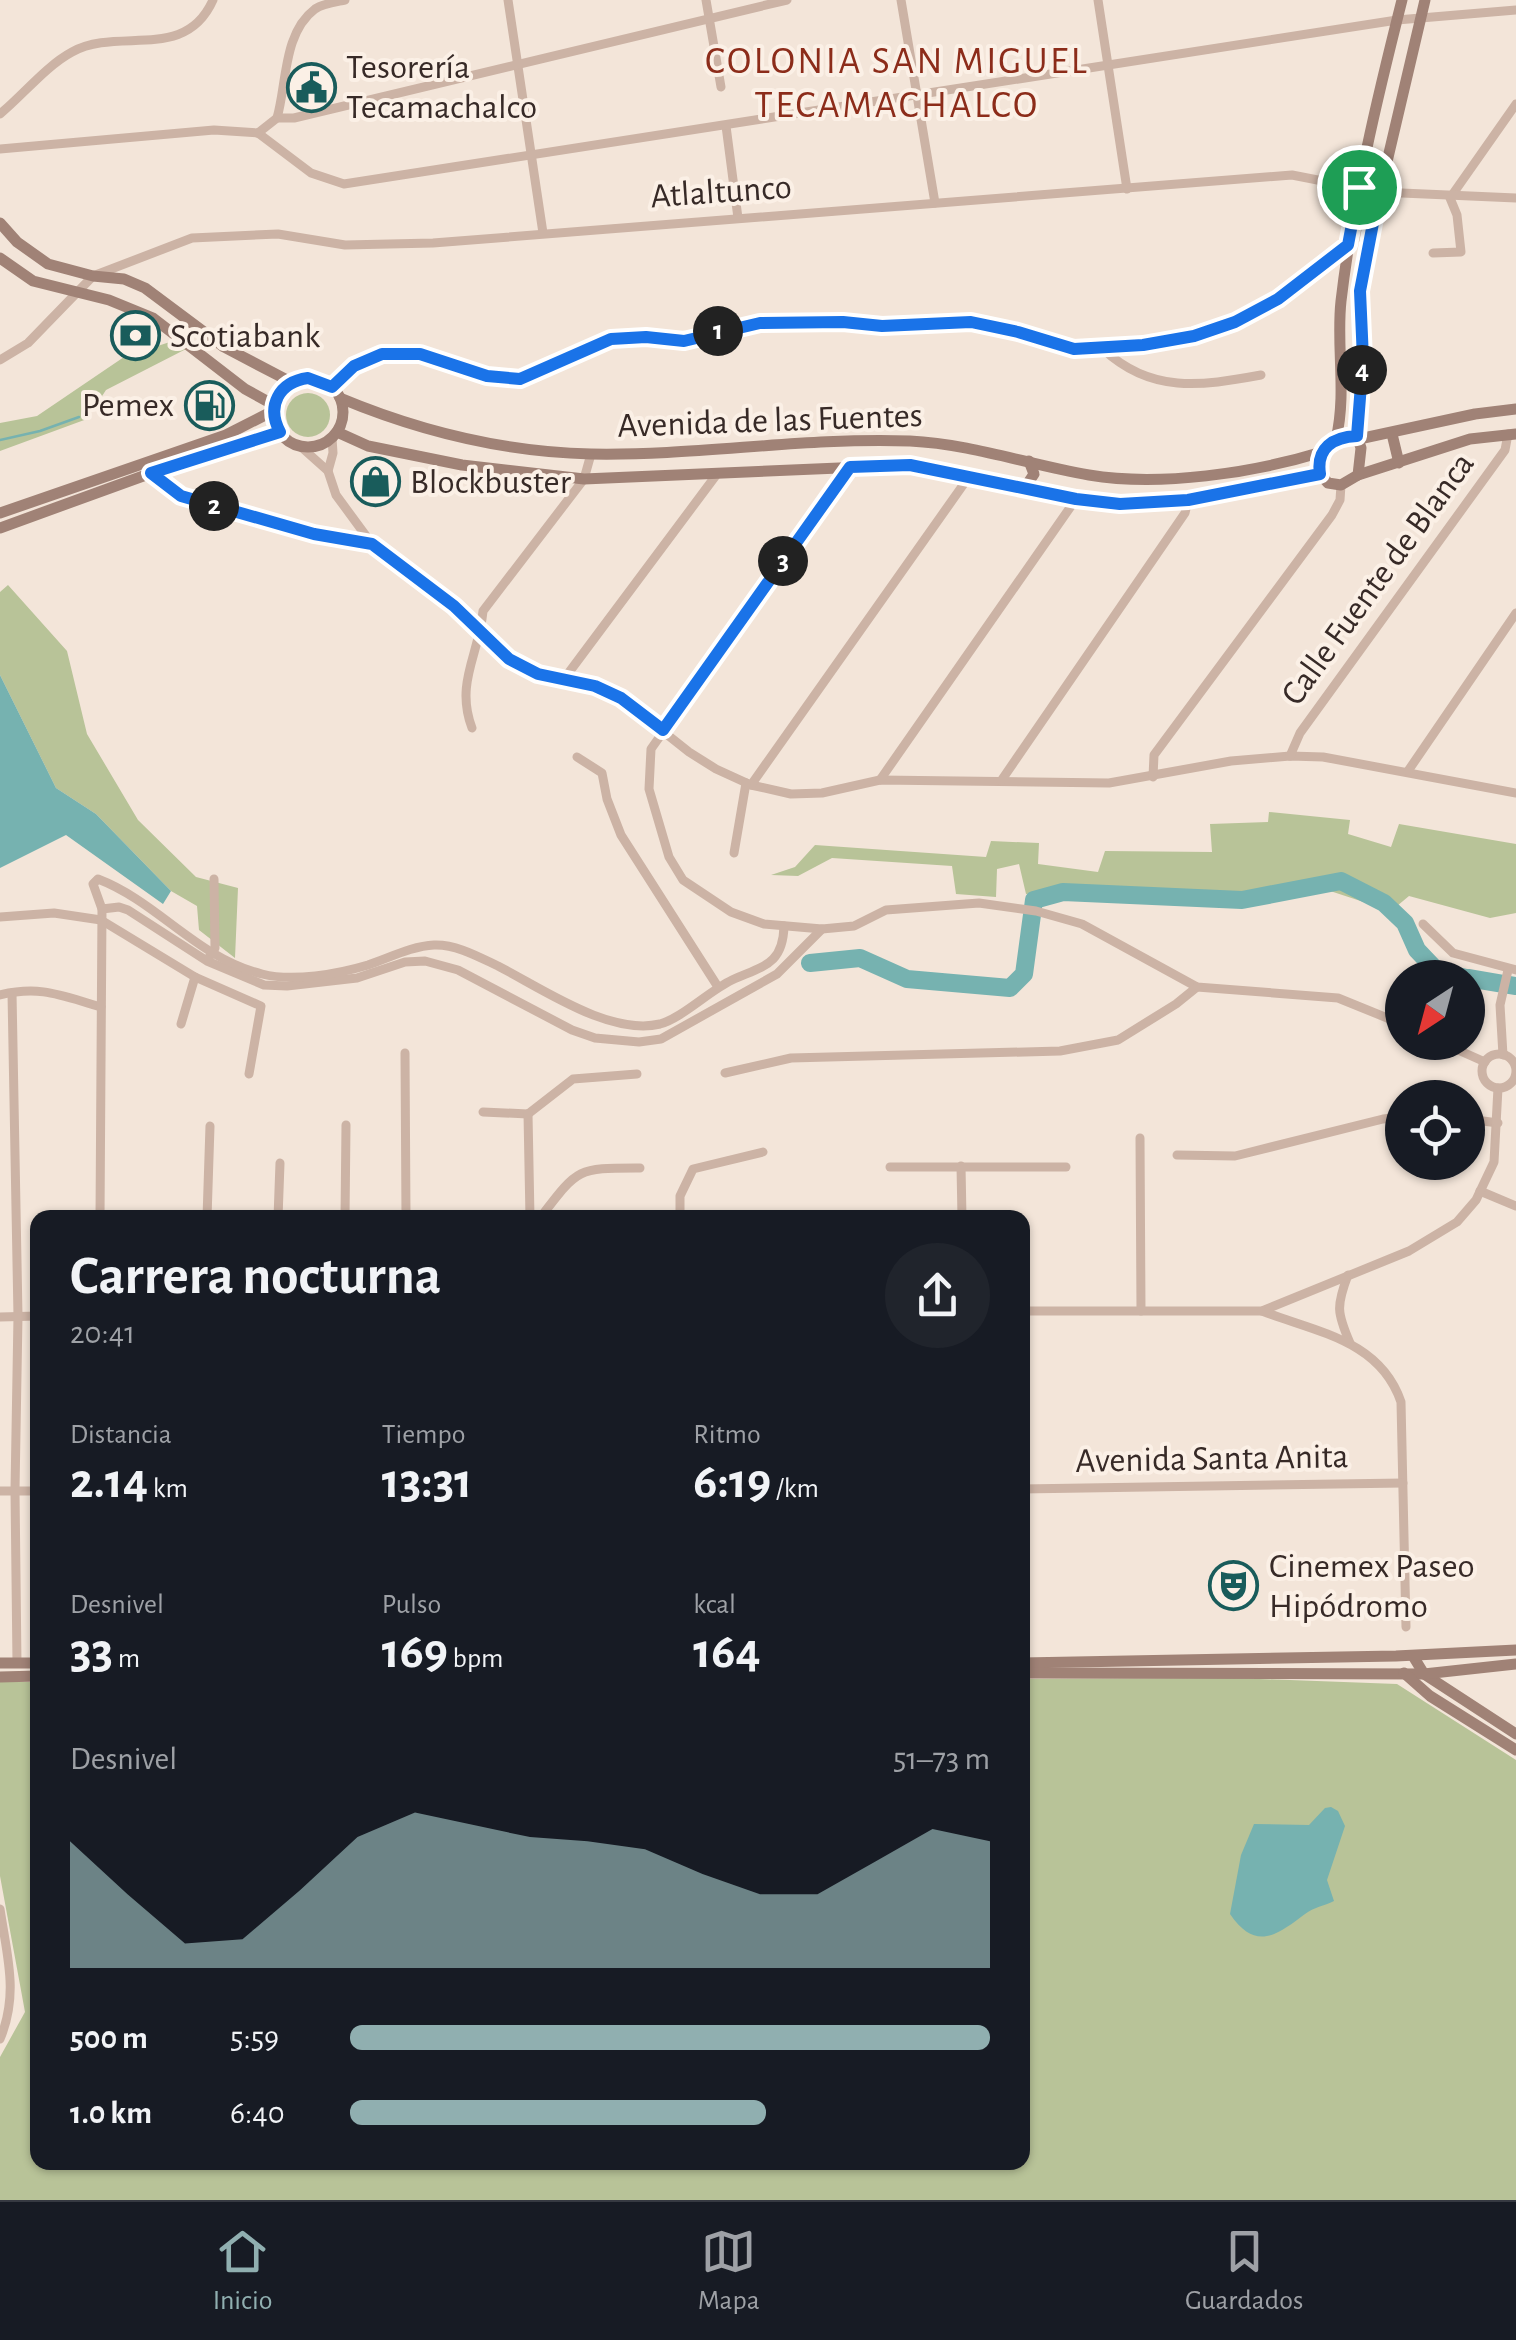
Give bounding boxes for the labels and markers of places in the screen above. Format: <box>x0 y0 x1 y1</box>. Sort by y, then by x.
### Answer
place label: Tesorería Tecamachalco <box>346 50 537 125</box>
public building icon: Tesorería Tecamachalco <box>285 61 337 113</box>
pin <box>1317 145 1402 230</box>
pin: 1 <box>693 306 743 356</box>
bank icon: Scotiabank <box>109 310 161 362</box>
place label: Scotiabank <box>170 319 320 354</box>
pin: 4 <box>1337 345 1387 395</box>
fuel station icon: Pemex <box>183 379 235 431</box>
place label: Pemex <box>82 388 174 423</box>
shop icon: Blockbuster <box>349 456 401 508</box>
place label: Blockbuster <box>410 465 572 500</box>
pin: 2 <box>189 481 239 531</box>
pin: 3 <box>758 536 808 586</box>
place label: Cinemex Paseo Hipódromo <box>1269 1549 1475 1624</box>
theatre icon: Cinemex Paseo Hipódromo <box>1208 1560 1260 1612</box>

